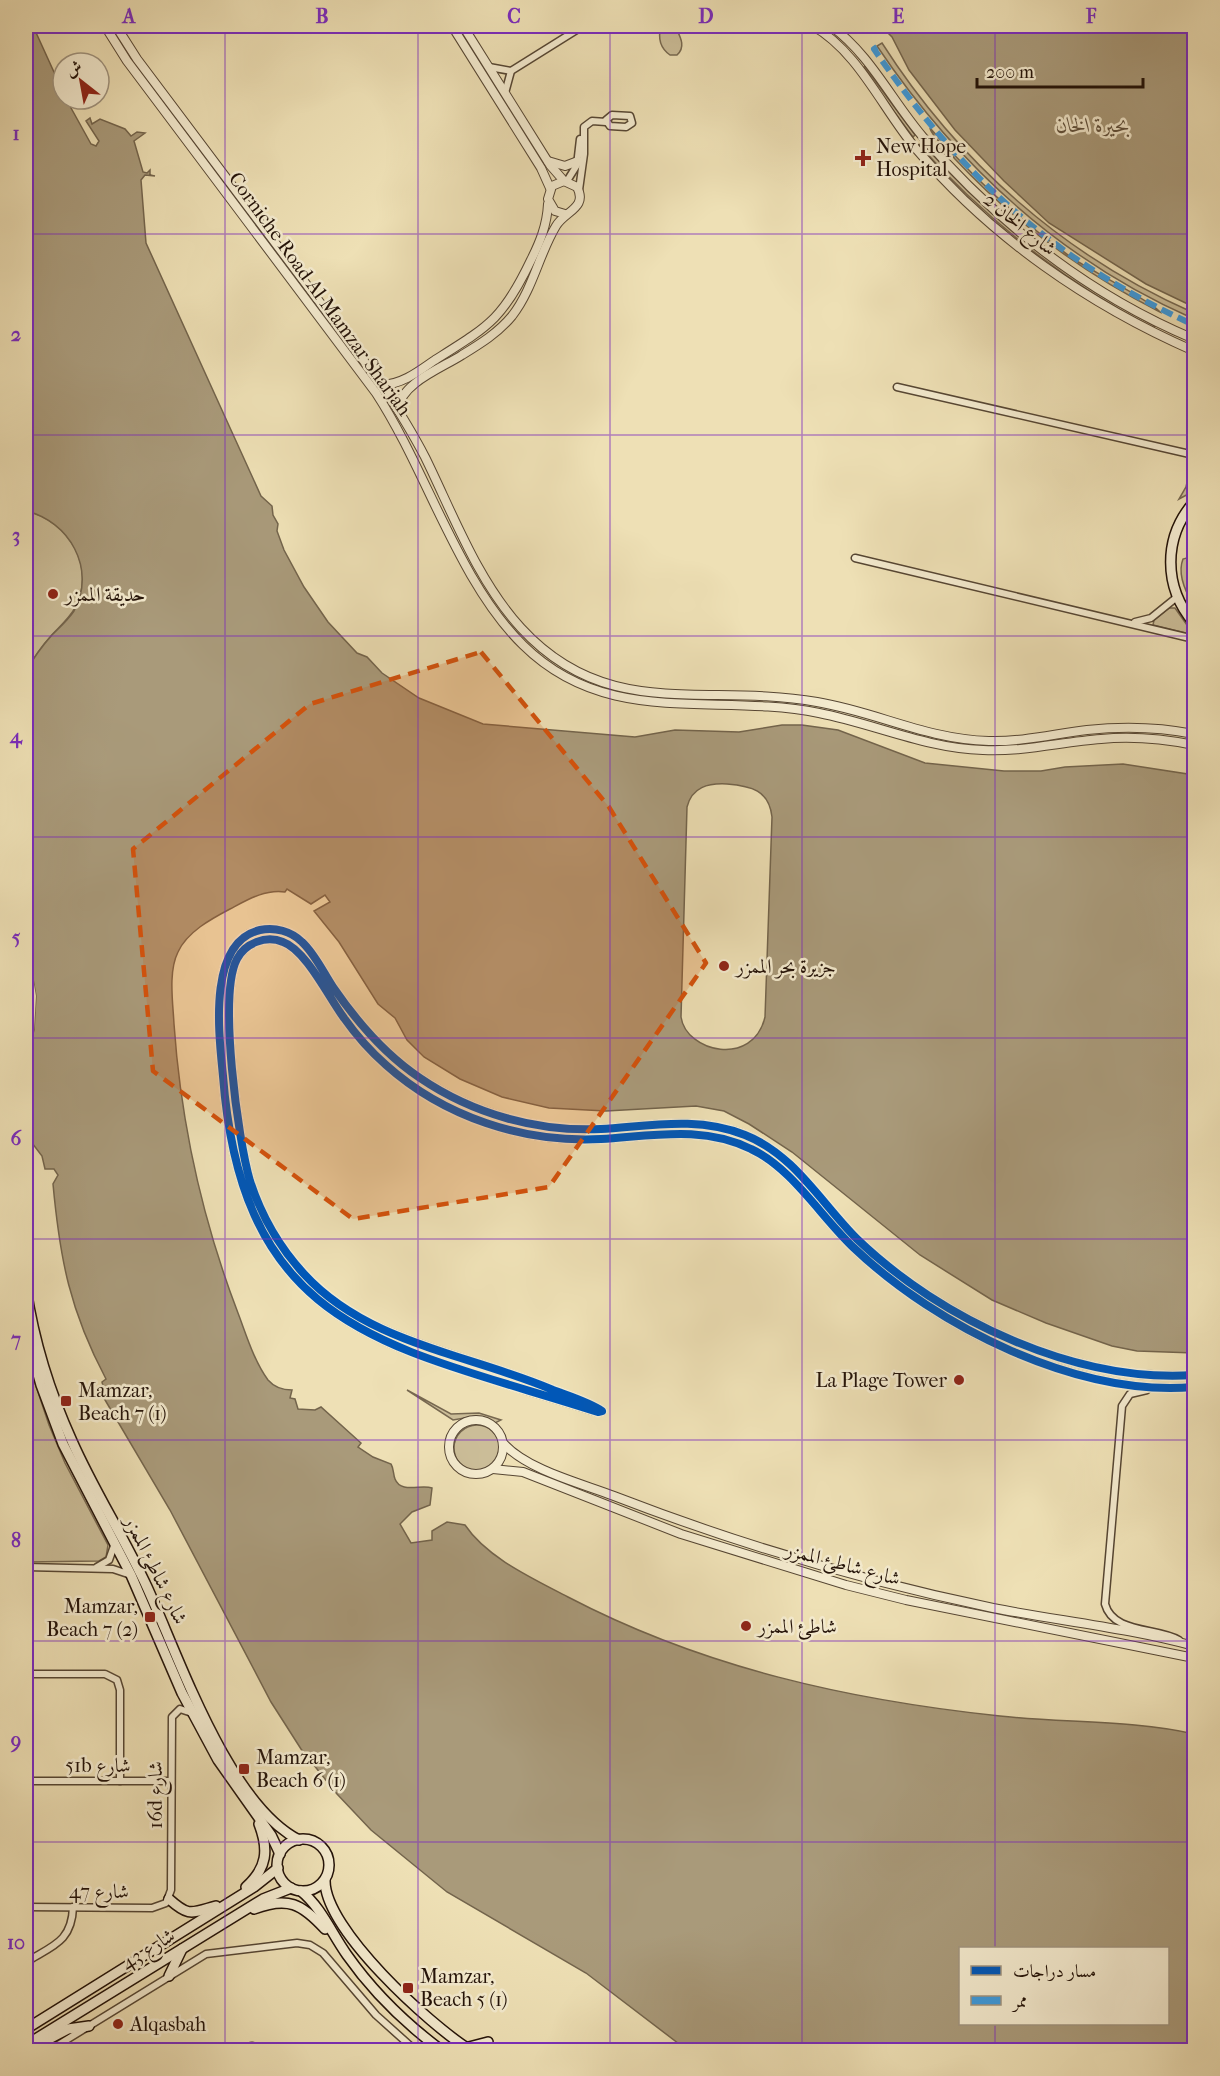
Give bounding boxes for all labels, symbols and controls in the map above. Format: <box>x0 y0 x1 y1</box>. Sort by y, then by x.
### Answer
text: A <box>121 5 137 28</box>
text: B <box>315 5 329 28</box>
text: C <box>507 5 521 28</box>
text: D <box>698 5 714 28</box>
text: E <box>892 5 904 28</box>
text: F <box>1085 5 1097 28</box>
north arrow <box>51 51 111 111</box>
scale bar <box>977 51 1144 89</box>
text: ش <box>62 56 85 81</box>
text: 200 m <box>986 62 1034 83</box>
water label: بحيرة الخان <box>1056 113 1130 138</box>
text: 1 <box>12 122 20 145</box>
place label: New Hope Hospital <box>876 135 966 181</box>
marker: New Hope Hospital <box>854 149 872 167</box>
street label: Corniche Road Al Mamzar Sharjah <box>224 168 417 421</box>
street label: شارع الخان 2 <box>975 188 1061 265</box>
text: 2 <box>11 323 21 346</box>
text: 3 <box>12 524 20 547</box>
place label: حديقة الممزر <box>63 583 145 607</box>
marker: حديقة الممزر <box>46 587 60 601</box>
text: 4 <box>9 725 23 749</box>
text: 5 <box>12 926 21 949</box>
place label: جزيرة بحر الممزر <box>734 955 836 979</box>
marker: جزيرة بحر الممزر <box>717 959 731 973</box>
text: 6 <box>11 1127 23 1150</box>
text: 7 <box>10 1328 21 1351</box>
place label: La Plage Tower <box>815 1369 947 1392</box>
marker: La Plage Tower <box>952 1373 966 1387</box>
place label: Mamzar, Beach 7 (1) <box>78 1379 167 1425</box>
marker: Mamzar, Beach 7 (1) <box>59 1394 73 1408</box>
street label: شارع شاطئ الممزر <box>114 1510 192 1631</box>
text: 8 <box>11 1529 21 1552</box>
street label: شارع شاطئ الممزر <box>780 1537 903 1596</box>
place label: Mamzar, Beach 7 (2) <box>46 1595 138 1641</box>
marker: Mamzar, Beach 7 (2) <box>143 1610 157 1624</box>
place label: شاطئ الممزر <box>756 1615 837 1640</box>
marker: شاطئ الممزر <box>739 1619 753 1633</box>
text: 9 <box>10 1730 21 1753</box>
place label: Mamzar, Beach 6 (1) <box>256 1746 346 1792</box>
street label: 51b شارع <box>65 1754 131 1783</box>
street label: 16d شارع <box>144 1761 173 1829</box>
marker: Mamzar, Beach 6 (1) <box>237 1762 251 1776</box>
street label: شارع 47 <box>69 1880 129 1909</box>
street label: شارع 43 <box>117 1924 182 1979</box>
text: 10 <box>7 1931 25 1954</box>
legend <box>959 1947 1169 2025</box>
text: مسار دراجات <box>1013 1961 1096 1982</box>
place label: Mamzar, Beach 5 (1) <box>420 1965 508 2011</box>
marker: Mamzar, Beach 5 (1) <box>401 1981 415 1995</box>
text: ممر <box>1011 1991 1027 2013</box>
place label: Alqasbah <box>129 2013 207 2036</box>
marker: Alqasbah <box>111 2017 125 2031</box>

